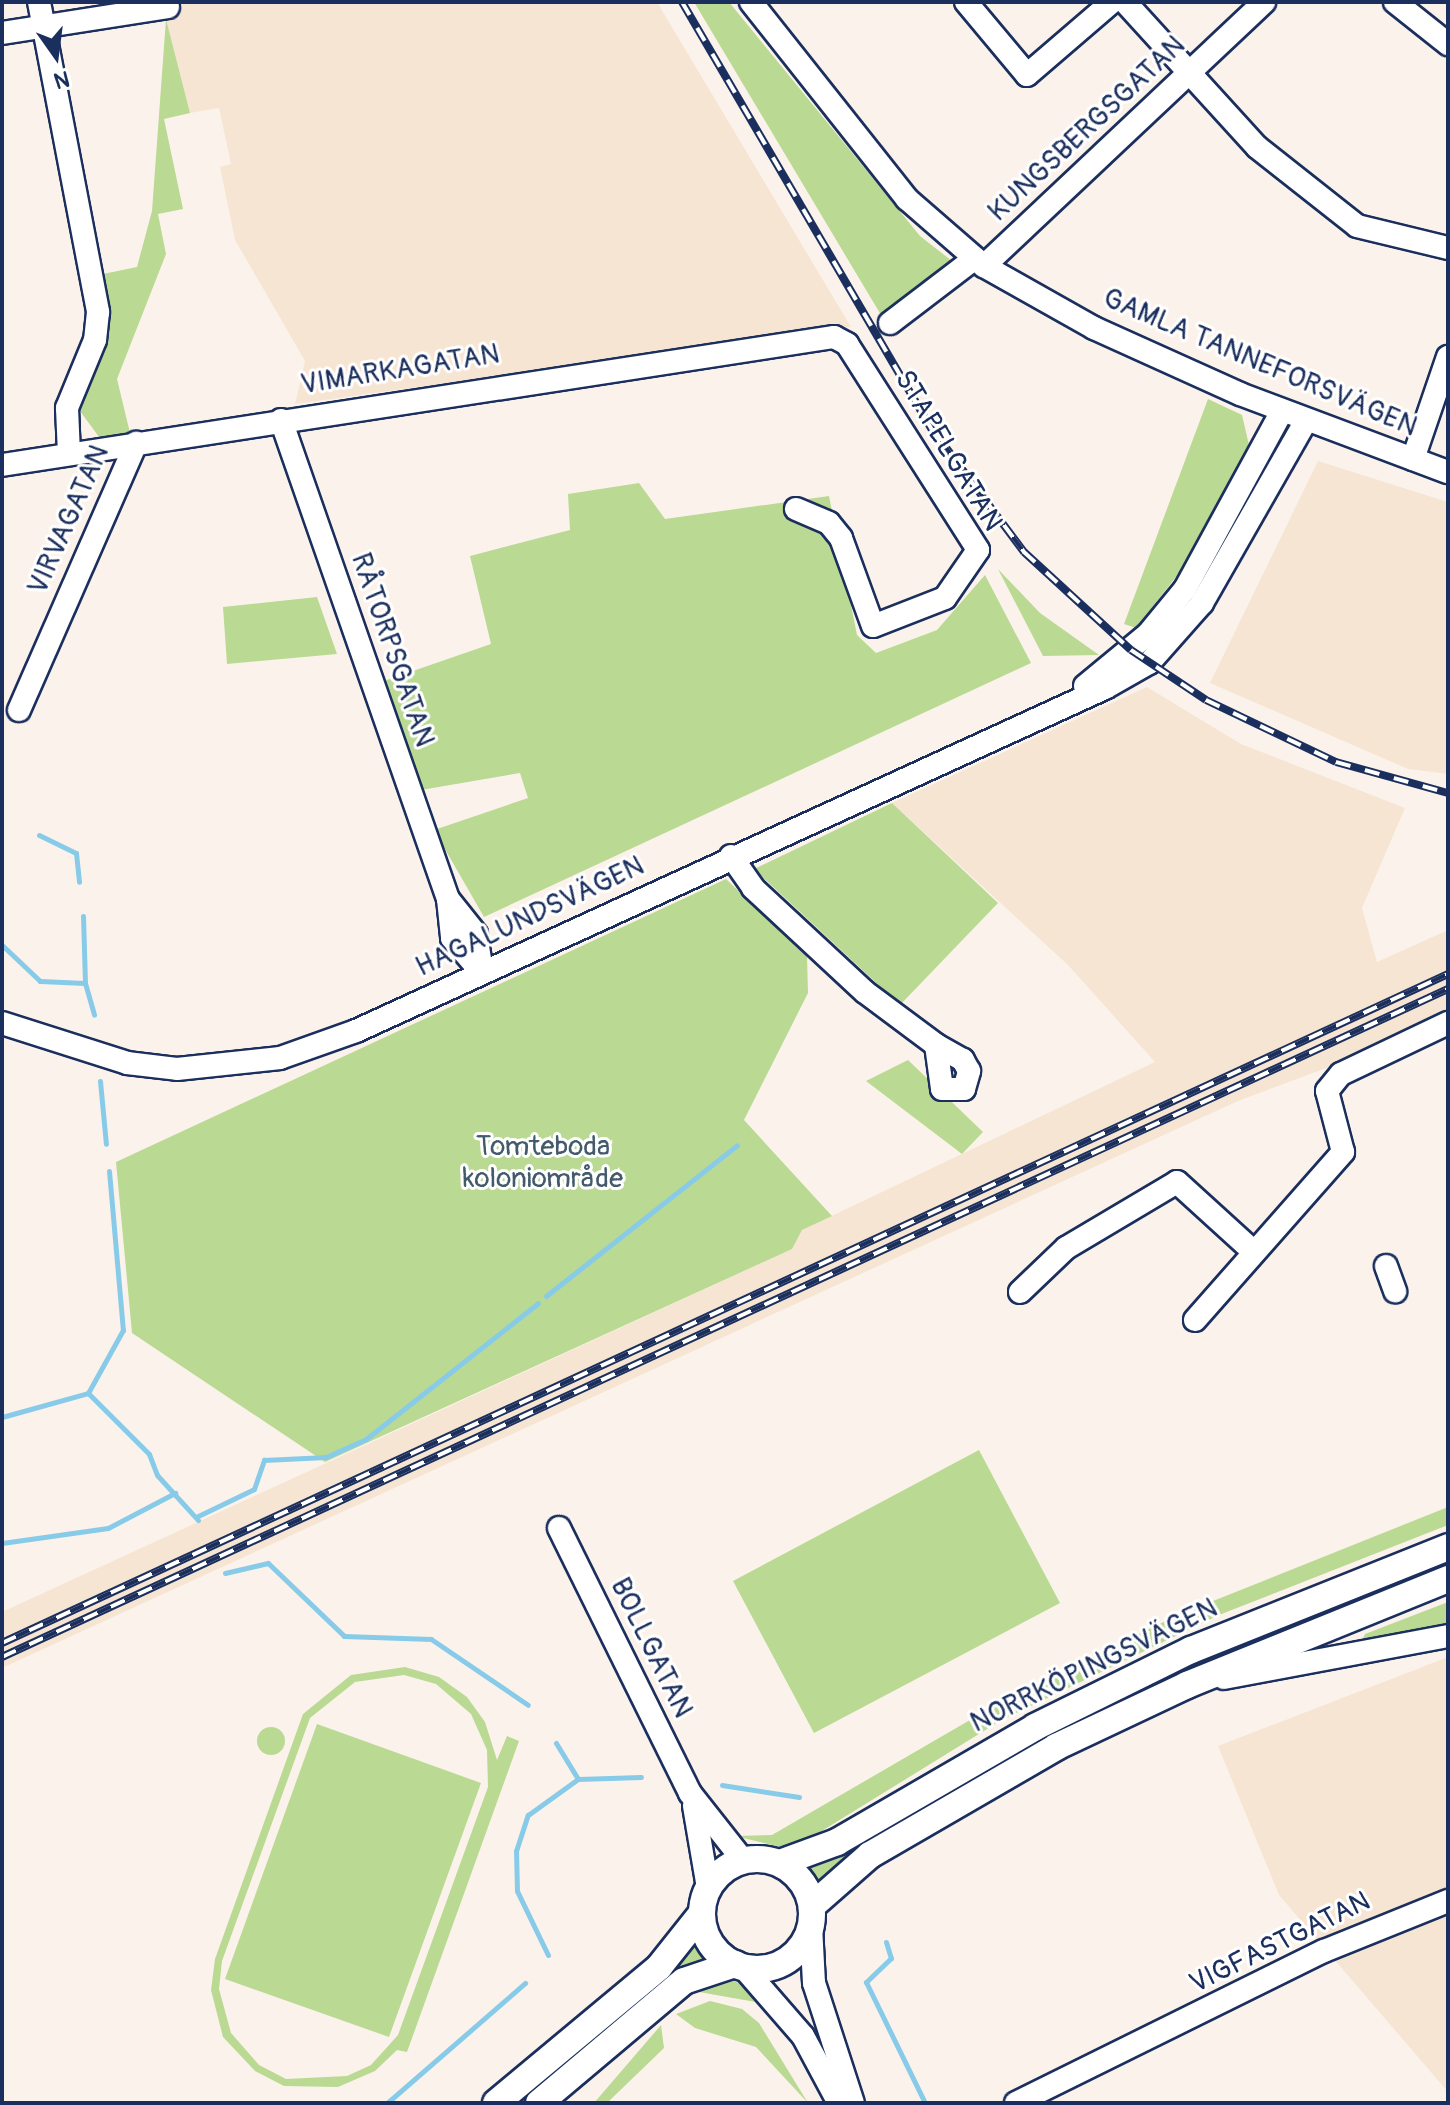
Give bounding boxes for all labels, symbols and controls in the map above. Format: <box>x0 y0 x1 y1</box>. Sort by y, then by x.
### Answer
north arrow <box>16 16 96 96</box>
street label: KUNGSBERGSGATAN <box>982 29 1192 229</box>
text: N <box>51 64 72 95</box>
street label: GAMLA TANNEFORSVÄGEN <box>1098 282 1422 444</box>
street label: VIMARKAGATAN <box>298 338 502 402</box>
street label: STAPELGATAN <box>887 365 1009 537</box>
street label: VIRVAGATAN <box>21 440 117 600</box>
street label: RÅTORPSGATAN <box>343 549 441 751</box>
street label: HAGALUNDSVÄGEN <box>411 849 649 985</box>
park label: Tomteboda koloniområde <box>463 1130 623 1196</box>
street label: BOLLGATAN <box>603 1573 699 1723</box>
street label: NORRKÖPINGSVÄGEN <box>965 1592 1223 1740</box>
street label: VIGFASTGATAN <box>1184 1885 1376 2001</box>

